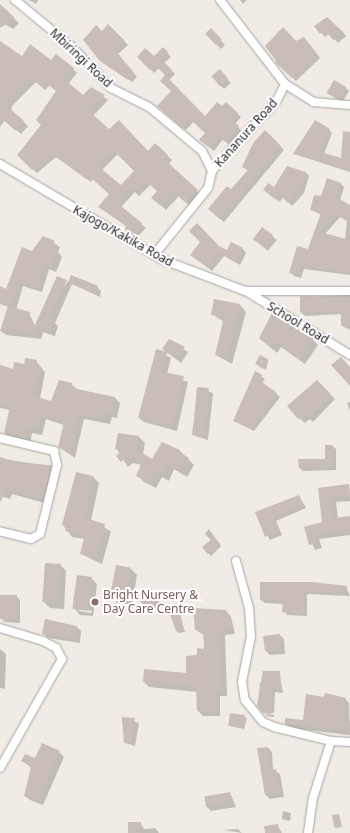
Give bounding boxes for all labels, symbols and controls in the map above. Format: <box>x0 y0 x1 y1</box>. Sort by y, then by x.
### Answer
street label: Mbiringi Road <box>47 26 115 90</box>
street label: Kananura Road <box>212 96 280 170</box>
street label: Kajogo/Kakika Road <box>70 202 176 270</box>
street label: School Road <box>265 299 331 347</box>
place label: Bright Nursery & Day Care Centre <box>103 588 198 616</box>
marker: Bright Nursery & Day Care Centre <box>90 597 100 607</box>

